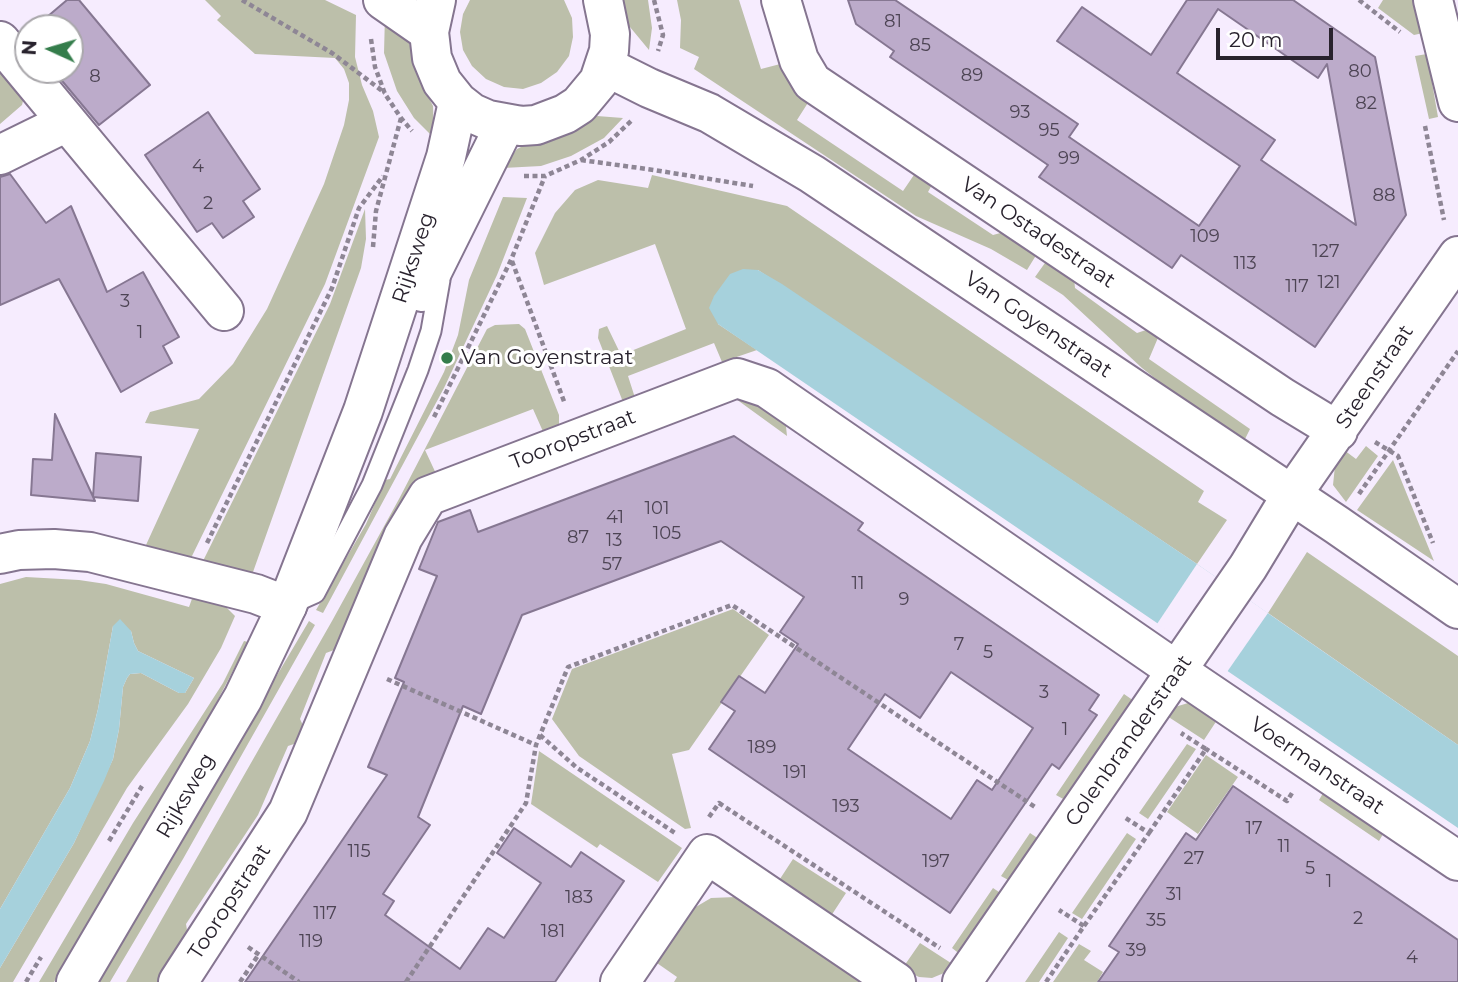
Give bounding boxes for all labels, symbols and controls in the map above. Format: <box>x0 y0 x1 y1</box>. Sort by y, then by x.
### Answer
house number: 81 <box>884 11 902 33</box>
north arrow <box>14 14 84 84</box>
scale bar <box>1220 14 1337 58</box>
text: 20 m <box>1229 27 1283 52</box>
house number: 85 <box>909 35 931 57</box>
text: N <box>18 39 42 56</box>
house number: 80 <box>1348 61 1372 83</box>
house number: 89 <box>961 65 983 87</box>
house number: 8 <box>89 66 101 88</box>
house number: 82 <box>1355 93 1377 115</box>
house number: 93 <box>1010 102 1030 124</box>
house number: 95 <box>1038 120 1060 142</box>
house number: 99 <box>1058 148 1080 170</box>
house number: 4 <box>192 156 204 178</box>
street label: Van Ostadestraat <box>956 172 1120 294</box>
house number: 88 <box>1373 185 1395 207</box>
house number: 2 <box>203 193 213 215</box>
street label: Rijksweg <box>387 209 441 307</box>
house number: 109 <box>1190 226 1220 248</box>
house number: 127 <box>1312 241 1340 263</box>
house number: 113 <box>1233 253 1257 275</box>
street label: Van Goyenstraat <box>960 266 1116 384</box>
house number: 121 <box>1317 272 1341 294</box>
house number: 117 <box>1285 276 1309 298</box>
house number: 3 <box>120 291 130 313</box>
street label: Steenstraat <box>1331 320 1419 434</box>
house number: 1 <box>137 322 143 344</box>
place label: Van Goyenstraat <box>461 345 633 371</box>
marker: Van Goyenstraat <box>439 350 455 366</box>
street label: Tooropstraat <box>507 405 639 475</box>
house number: 101 <box>645 498 669 520</box>
house number: 41 <box>606 507 624 529</box>
house number: 105 <box>653 523 681 545</box>
house number: 87 <box>567 527 589 549</box>
house number: 13 <box>606 530 622 552</box>
house number: 57 <box>602 554 622 576</box>
house number: 11 <box>852 573 864 595</box>
house number: 9 <box>899 589 909 611</box>
house number: 7 <box>954 634 964 656</box>
house number: 5 <box>983 642 993 664</box>
street label: Colenbranderstraat <box>1060 650 1198 832</box>
house number: 3 <box>1039 682 1049 704</box>
street label: Voermanstraat <box>1245 712 1389 820</box>
house number: 1 <box>1062 719 1068 741</box>
house number: 189 <box>748 737 776 759</box>
street label: Rijksweg <box>152 749 220 843</box>
house number: 191 <box>783 762 807 784</box>
house number: 193 <box>832 796 860 818</box>
house number: 17 <box>1245 818 1263 840</box>
house number: 11 <box>1278 836 1290 858</box>
street label: Tooropstraat <box>183 840 277 964</box>
house number: 115 <box>347 841 371 863</box>
house number: 27 <box>1184 848 1204 870</box>
house number: 197 <box>922 851 950 873</box>
house number: 5 <box>1305 858 1315 880</box>
house number: 1 <box>1326 871 1332 893</box>
house number: 31 <box>1166 884 1182 906</box>
house number: 183 <box>565 887 593 909</box>
house number: 117 <box>313 903 337 925</box>
house number: 2 <box>1353 908 1363 930</box>
house number: 35 <box>1146 910 1166 932</box>
house number: 181 <box>541 921 565 943</box>
house number: 119 <box>299 931 323 953</box>
house number: 39 <box>1125 940 1147 962</box>
house number: 4 <box>1406 947 1418 969</box>

